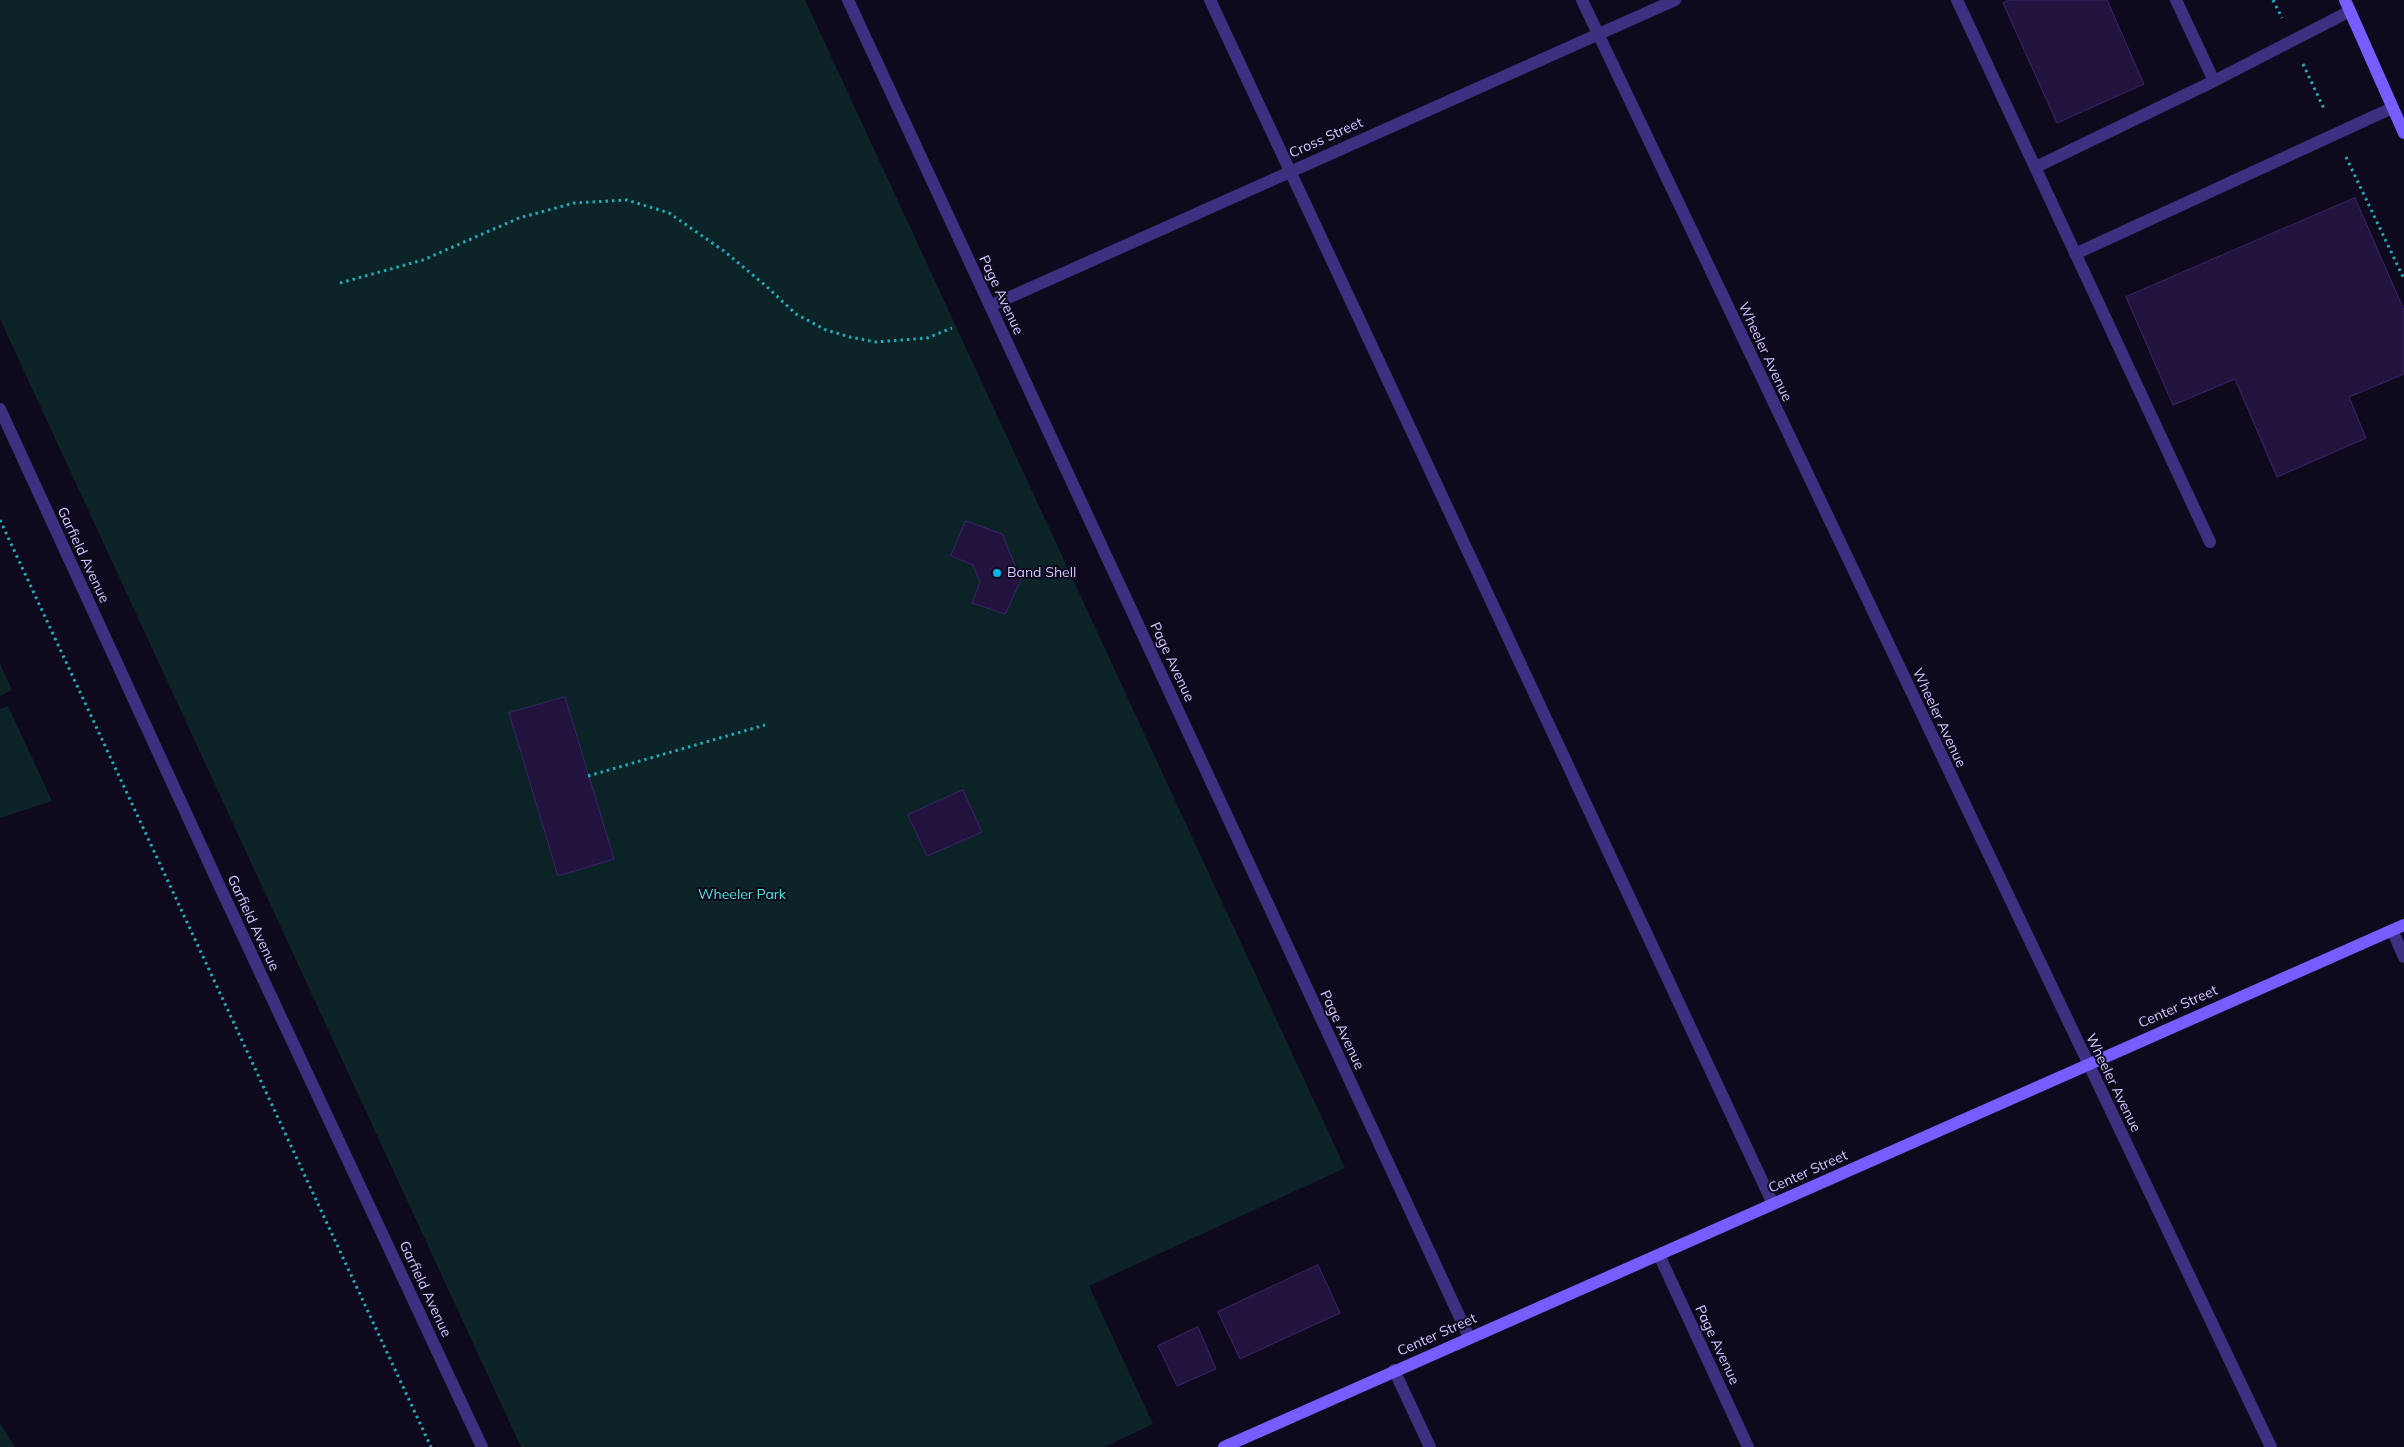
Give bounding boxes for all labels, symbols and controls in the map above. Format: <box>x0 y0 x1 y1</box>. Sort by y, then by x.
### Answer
street label: Cross Street <box>1287 114 1365 162</box>
street label: Page Avenue <box>975 253 1027 337</box>
street label: Wheeler Avenue <box>1735 300 1795 404</box>
street label: Garfield Avenue <box>53 504 113 606</box>
place label: Band Shell <box>1007 565 1076 581</box>
marker: Band Shell <box>991 567 1003 579</box>
street label: Page Avenue <box>1146 620 1198 704</box>
street label: Wheeler Avenue <box>1909 666 1969 770</box>
street label: Garfield Avenue <box>223 872 283 974</box>
park label: Wheeler Park <box>698 887 786 903</box>
street label: Center Street <box>2136 982 2220 1032</box>
street label: Page Avenue <box>1316 988 1368 1072</box>
street label: Wheeler Avenue <box>2082 1031 2144 1135</box>
street label: Center Street <box>1766 1147 1850 1197</box>
street label: Garfield Avenue <box>395 1238 455 1340</box>
street label: Page Avenue <box>1691 1303 1743 1387</box>
street label: Center Street <box>1395 1310 1479 1360</box>

